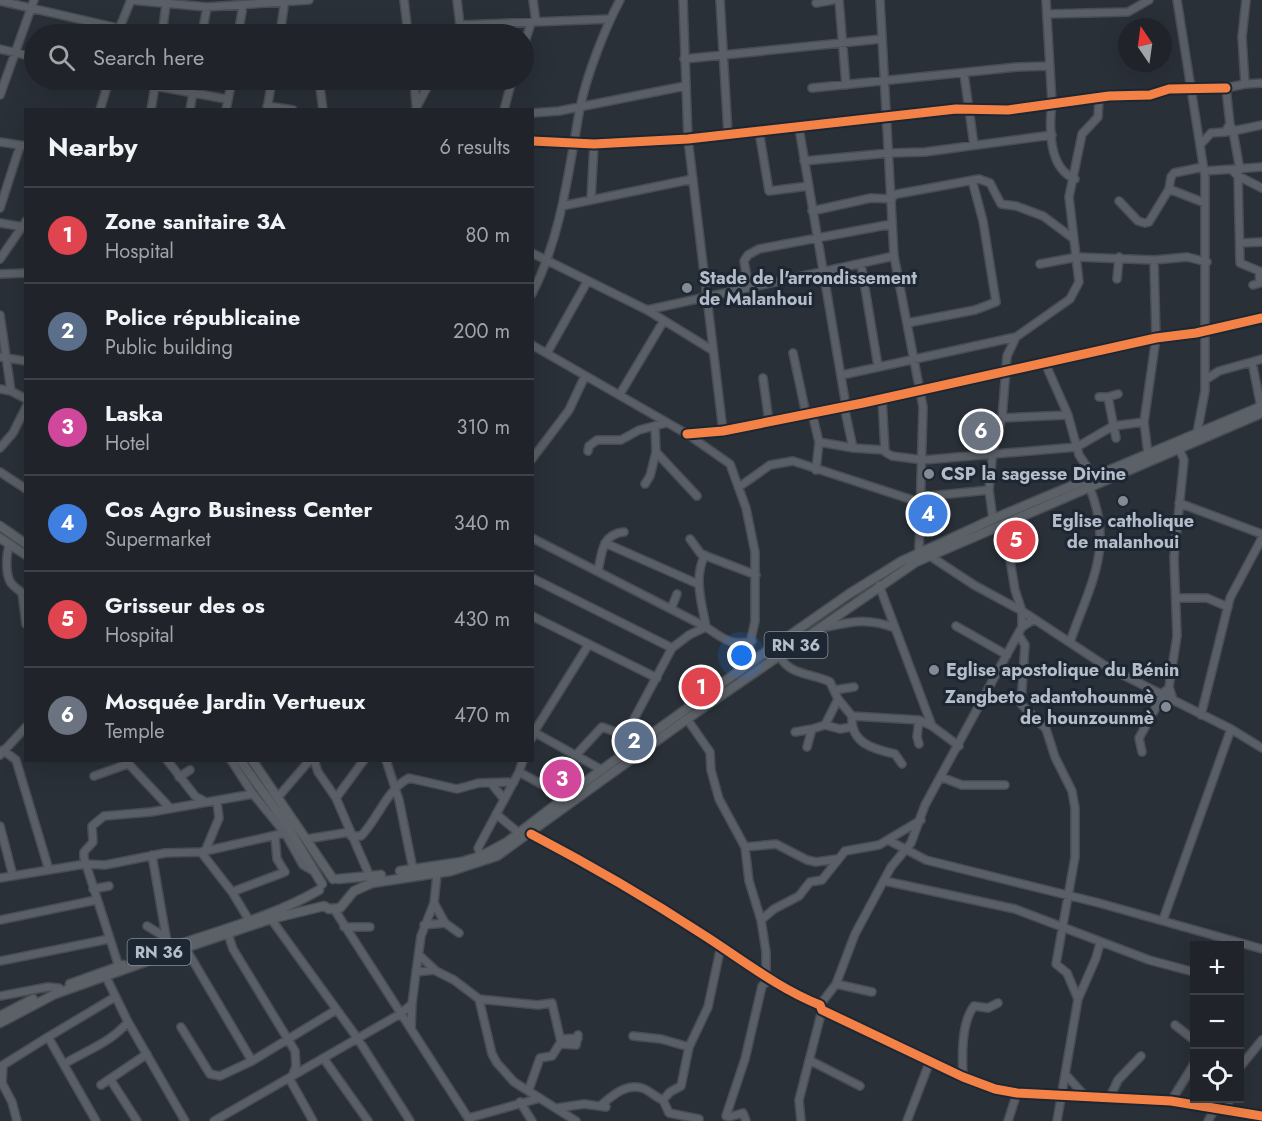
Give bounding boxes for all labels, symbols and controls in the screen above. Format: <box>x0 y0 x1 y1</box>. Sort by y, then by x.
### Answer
north arrow <box>1118 18 1172 72</box>
search box <box>24 24 534 90</box>
icon: search <box>45 41 78 74</box>
text: Search here <box>93 41 204 73</box>
text: Nearby <box>48 128 137 166</box>
text: 6 results <box>440 133 510 162</box>
text: Zone sanitaire 3A <box>105 205 286 237</box>
text: 1 <box>62 221 73 250</box>
text: 80 m <box>465 221 510 250</box>
text: Hospital <box>105 237 174 266</box>
place label: Stade de l'arrondissement de Malanhoui <box>699 265 917 312</box>
marker: Stade de l'arrondissement de Malanhoui <box>680 281 694 295</box>
text: Police républicaine <box>105 301 300 333</box>
text: 2 <box>61 317 74 346</box>
text: 200 m <box>453 317 510 346</box>
text: Public building <box>105 333 233 362</box>
text: Laska <box>105 397 163 429</box>
pin: 6 <box>962 408 1000 454</box>
text: 3 <box>61 413 74 442</box>
text: 310 m <box>456 413 510 442</box>
text: Hotel <box>105 429 150 458</box>
place label: CSP la sagesse Divine <box>941 461 1126 487</box>
marker: CSP la sagesse Divine <box>922 467 936 481</box>
pin: 4 <box>908 492 948 536</box>
text: Cos Agro Business Center <box>105 493 373 525</box>
marker: Eglise catholique de malanhoui <box>1116 494 1130 508</box>
place label: Eglise catholique de malanhoui <box>1052 508 1194 555</box>
text: 4 <box>61 509 74 538</box>
text: 340 m <box>454 509 510 538</box>
pin: 5 <box>996 518 1036 562</box>
text: Supermarket <box>105 525 211 554</box>
text: Grisseur des os <box>105 589 265 621</box>
text: 5 <box>61 605 74 634</box>
text: 430 m <box>454 605 510 634</box>
text: Hospital <box>105 621 174 650</box>
road number: RN 36 <box>764 632 828 658</box>
your location <box>727 641 756 670</box>
place label: Eglise apostolique du Bénin <box>946 657 1179 683</box>
marker: Eglise apostolique du Bénin <box>927 663 941 677</box>
pin: 1 <box>682 664 720 710</box>
place label: Zangbeto adantohounmè de hounzounmè <box>945 684 1154 731</box>
text: Mosquée Jardin Vertueux <box>105 685 365 717</box>
marker: Zangbeto adantohounmè de hounzounmè <box>1159 700 1173 714</box>
text: 6 <box>61 701 74 730</box>
text: 470 m <box>454 701 510 730</box>
text: Temple <box>105 717 165 746</box>
pin: 2 <box>614 718 654 764</box>
pin: 3 <box>542 756 582 802</box>
road number: RN 36 <box>128 939 190 965</box>
map controls <box>1190 941 1244 1103</box>
button: + <box>1190 941 1244 995</box>
button: − <box>1190 995 1244 1049</box>
button: locate <box>1190 1049 1244 1103</box>

